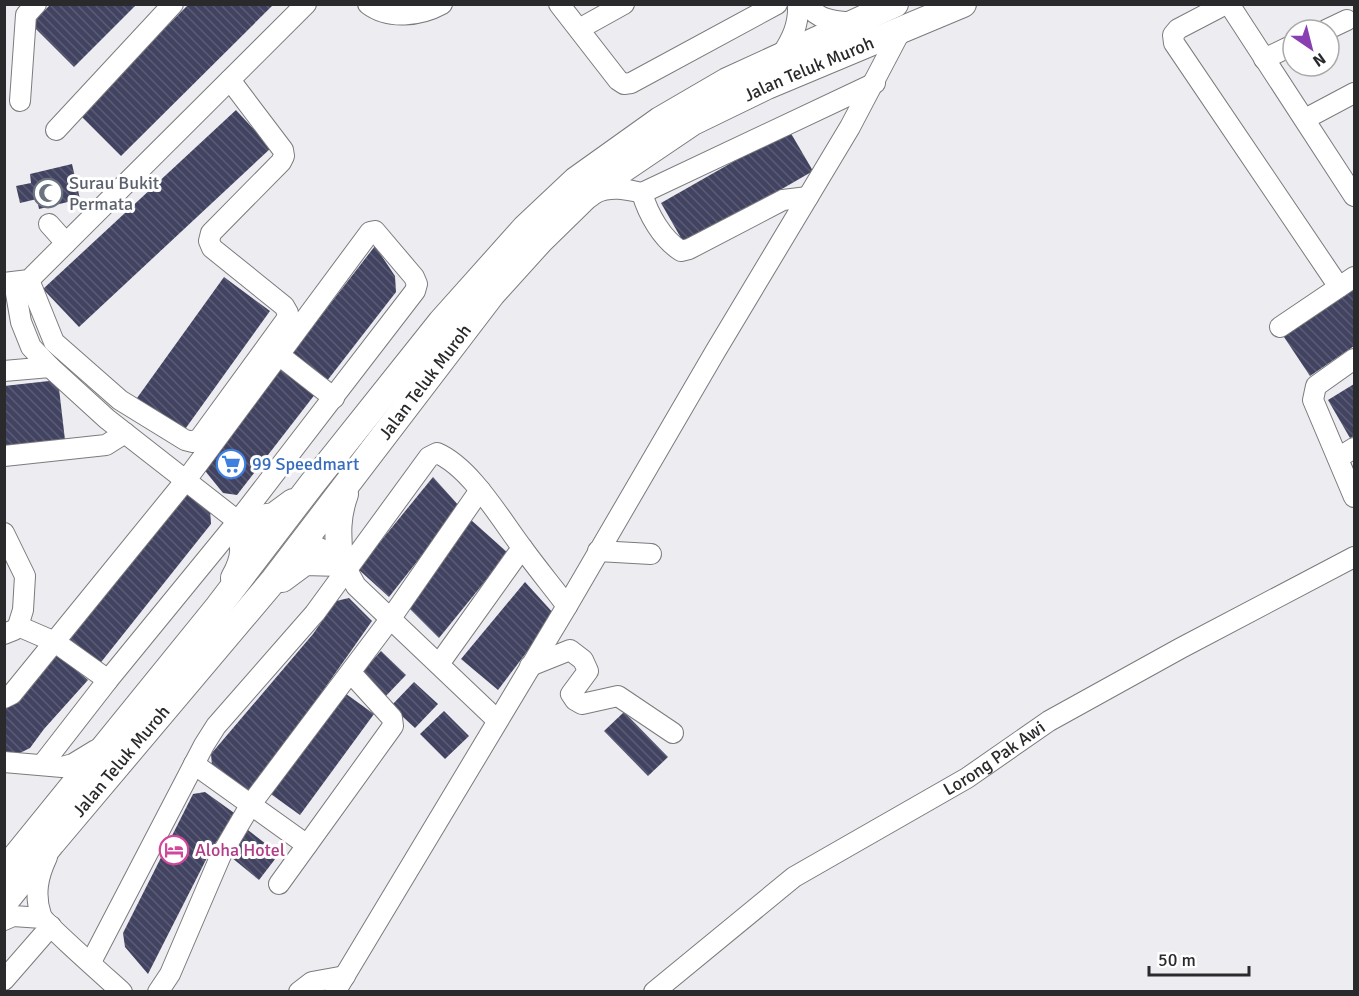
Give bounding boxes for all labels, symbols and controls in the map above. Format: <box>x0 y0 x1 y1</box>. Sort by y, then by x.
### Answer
north arrow <box>1281 18 1341 78</box>
street label: Jalan Teluk Muroh <box>740 32 877 107</box>
text: N <box>1309 48 1329 71</box>
place label: Surau Bukit Permata <box>69 172 159 215</box>
mosque icon: Surau Bukit Permata <box>32 177 64 209</box>
street label: Jalan Teluk Muroh <box>374 320 476 444</box>
supermarket icon: 99 Speedmart <box>215 448 247 480</box>
place label: 99 Speedmart <box>252 453 359 475</box>
street label: Jalan Teluk Muroh <box>68 701 174 821</box>
street label: Lorong Pak Awi <box>939 716 1049 800</box>
hotel icon: Aloha Hotel <box>158 834 190 866</box>
place label: Aloha Hotel <box>195 839 285 861</box>
scale bar <box>1149 939 1250 977</box>
text: 50 m <box>1158 949 1196 971</box>

